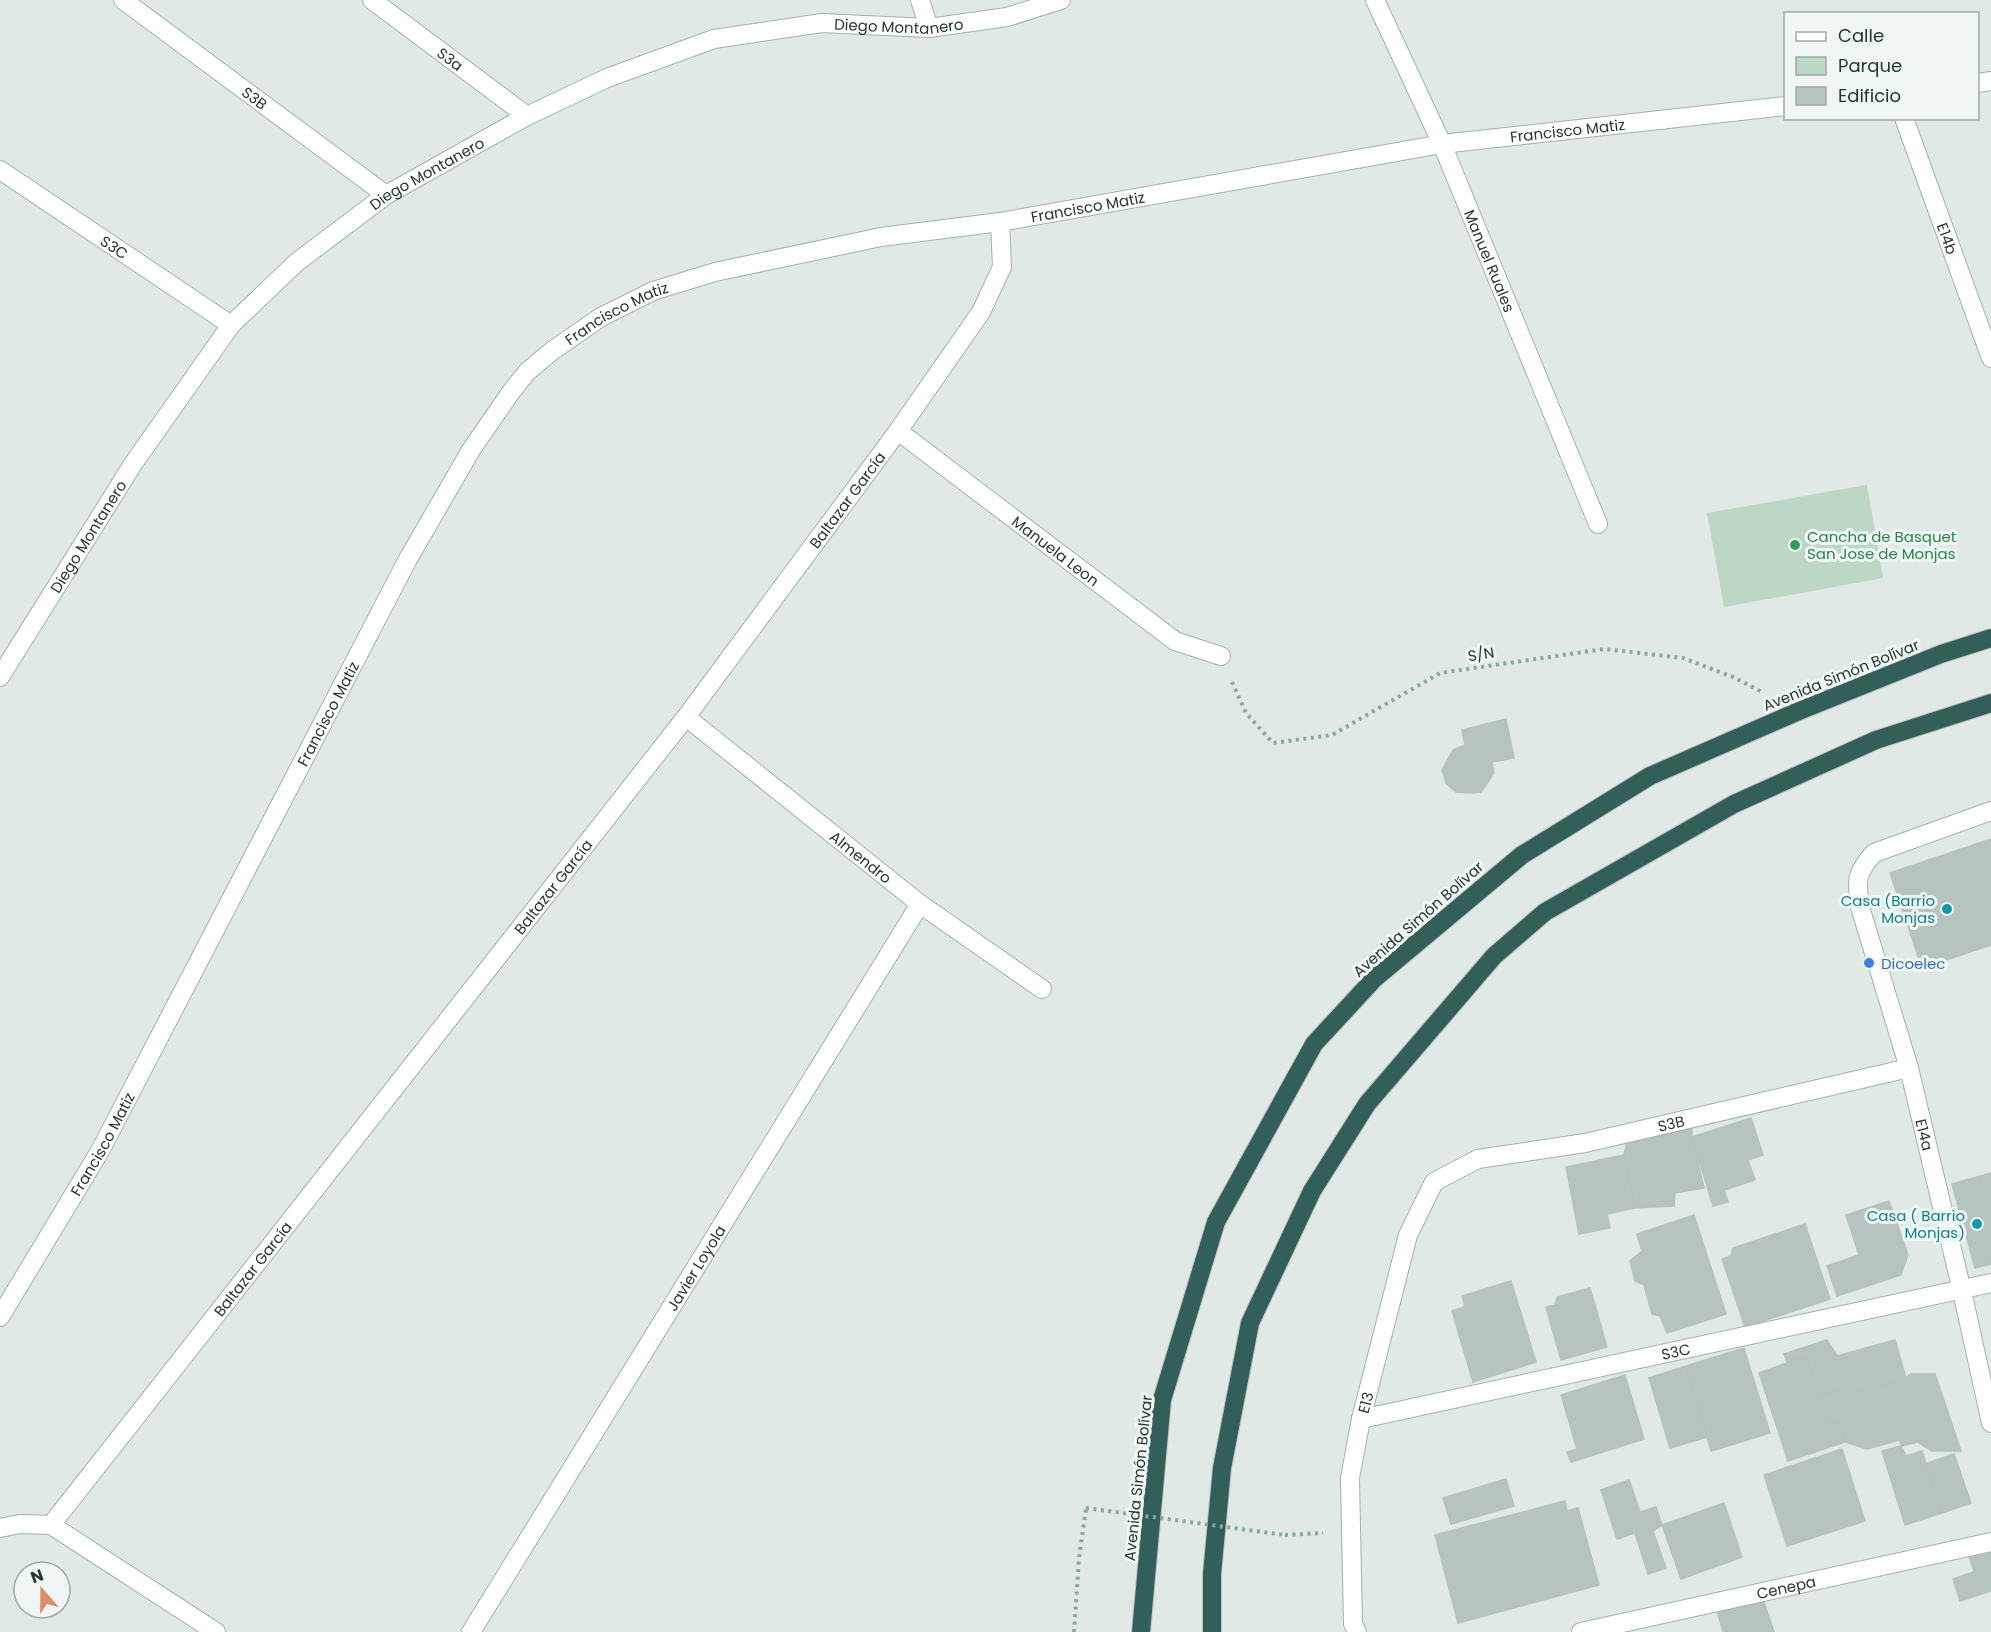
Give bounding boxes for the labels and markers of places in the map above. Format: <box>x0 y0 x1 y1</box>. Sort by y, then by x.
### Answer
place label: Cancha de Basquet San Jose de Monjas <box>1807 526 1956 564</box>
marker: Cancha de Basquet San Jose de Monjas <box>1788 538 1802 552</box>
place label: Casa (Barrio Monjas <box>1841 890 1935 928</box>
marker: Casa (Barrio Monjas <box>1940 902 1954 916</box>
place label: Dicoelec <box>1881 953 1945 974</box>
marker: Dicoelec <box>1862 956 1876 970</box>
place label: Casa ( Barrio Monjas) <box>1867 1205 1965 1243</box>
marker: Casa ( Barrio Monjas) <box>1970 1217 1984 1231</box>

